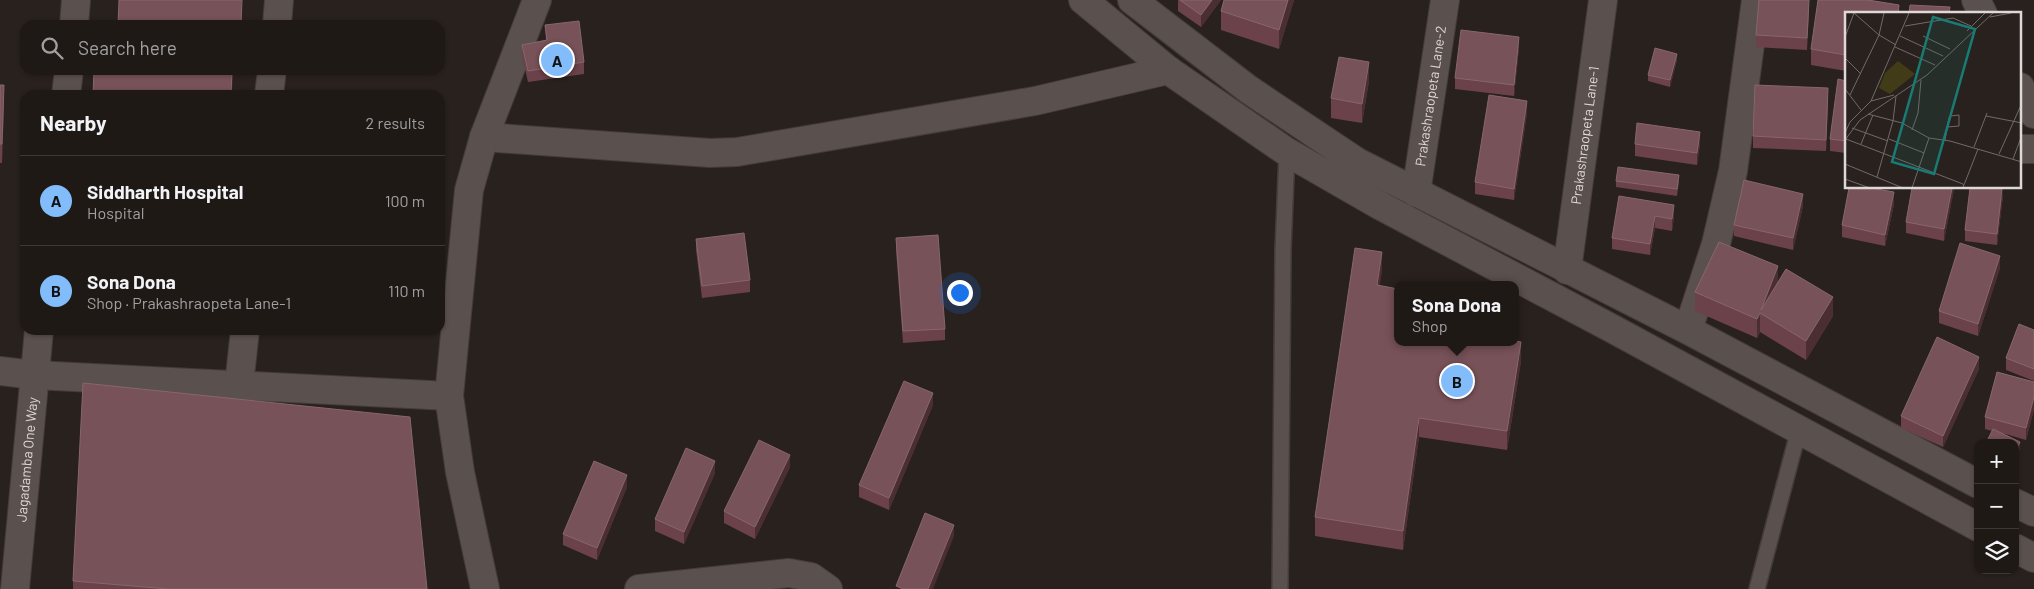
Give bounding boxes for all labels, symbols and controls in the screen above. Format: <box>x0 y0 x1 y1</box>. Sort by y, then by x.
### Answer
inset map <box>1845 12 2022 189</box>
search box <box>20 20 445 75</box>
street label: Prakashraopeta Lane-2 <box>1411 25 1449 167</box>
icon: search <box>38 34 66 62</box>
text: Search here <box>78 36 177 59</box>
pin: A <box>541 41 573 79</box>
street label: Prakashraopeta Lane-1 <box>1567 65 1602 205</box>
text: Nearby <box>40 110 106 135</box>
text: 2 results <box>366 113 425 132</box>
text: Siddharth Hospital <box>87 180 243 203</box>
text: A <box>51 191 61 210</box>
text: 100 m <box>385 191 425 210</box>
text: Hospital <box>87 203 144 222</box>
text: Sona Dona <box>87 270 176 293</box>
your location <box>947 280 973 306</box>
text: B <box>51 281 61 300</box>
text: 110 m <box>388 281 425 300</box>
popup <box>1394 281 1519 346</box>
text: Shop · Prakashraopeta Lane-1 <box>87 293 291 312</box>
text: Sona Dona <box>1412 293 1501 316</box>
text: Shop <box>1412 316 1447 335</box>
pin: B <box>1441 362 1473 400</box>
street label: Jagadamba One Way <box>12 396 41 523</box>
map controls <box>1974 439 2019 574</box>
button: + <box>1974 439 2019 484</box>
button: − <box>1974 484 2019 529</box>
button: layers <box>1974 529 2019 574</box>

